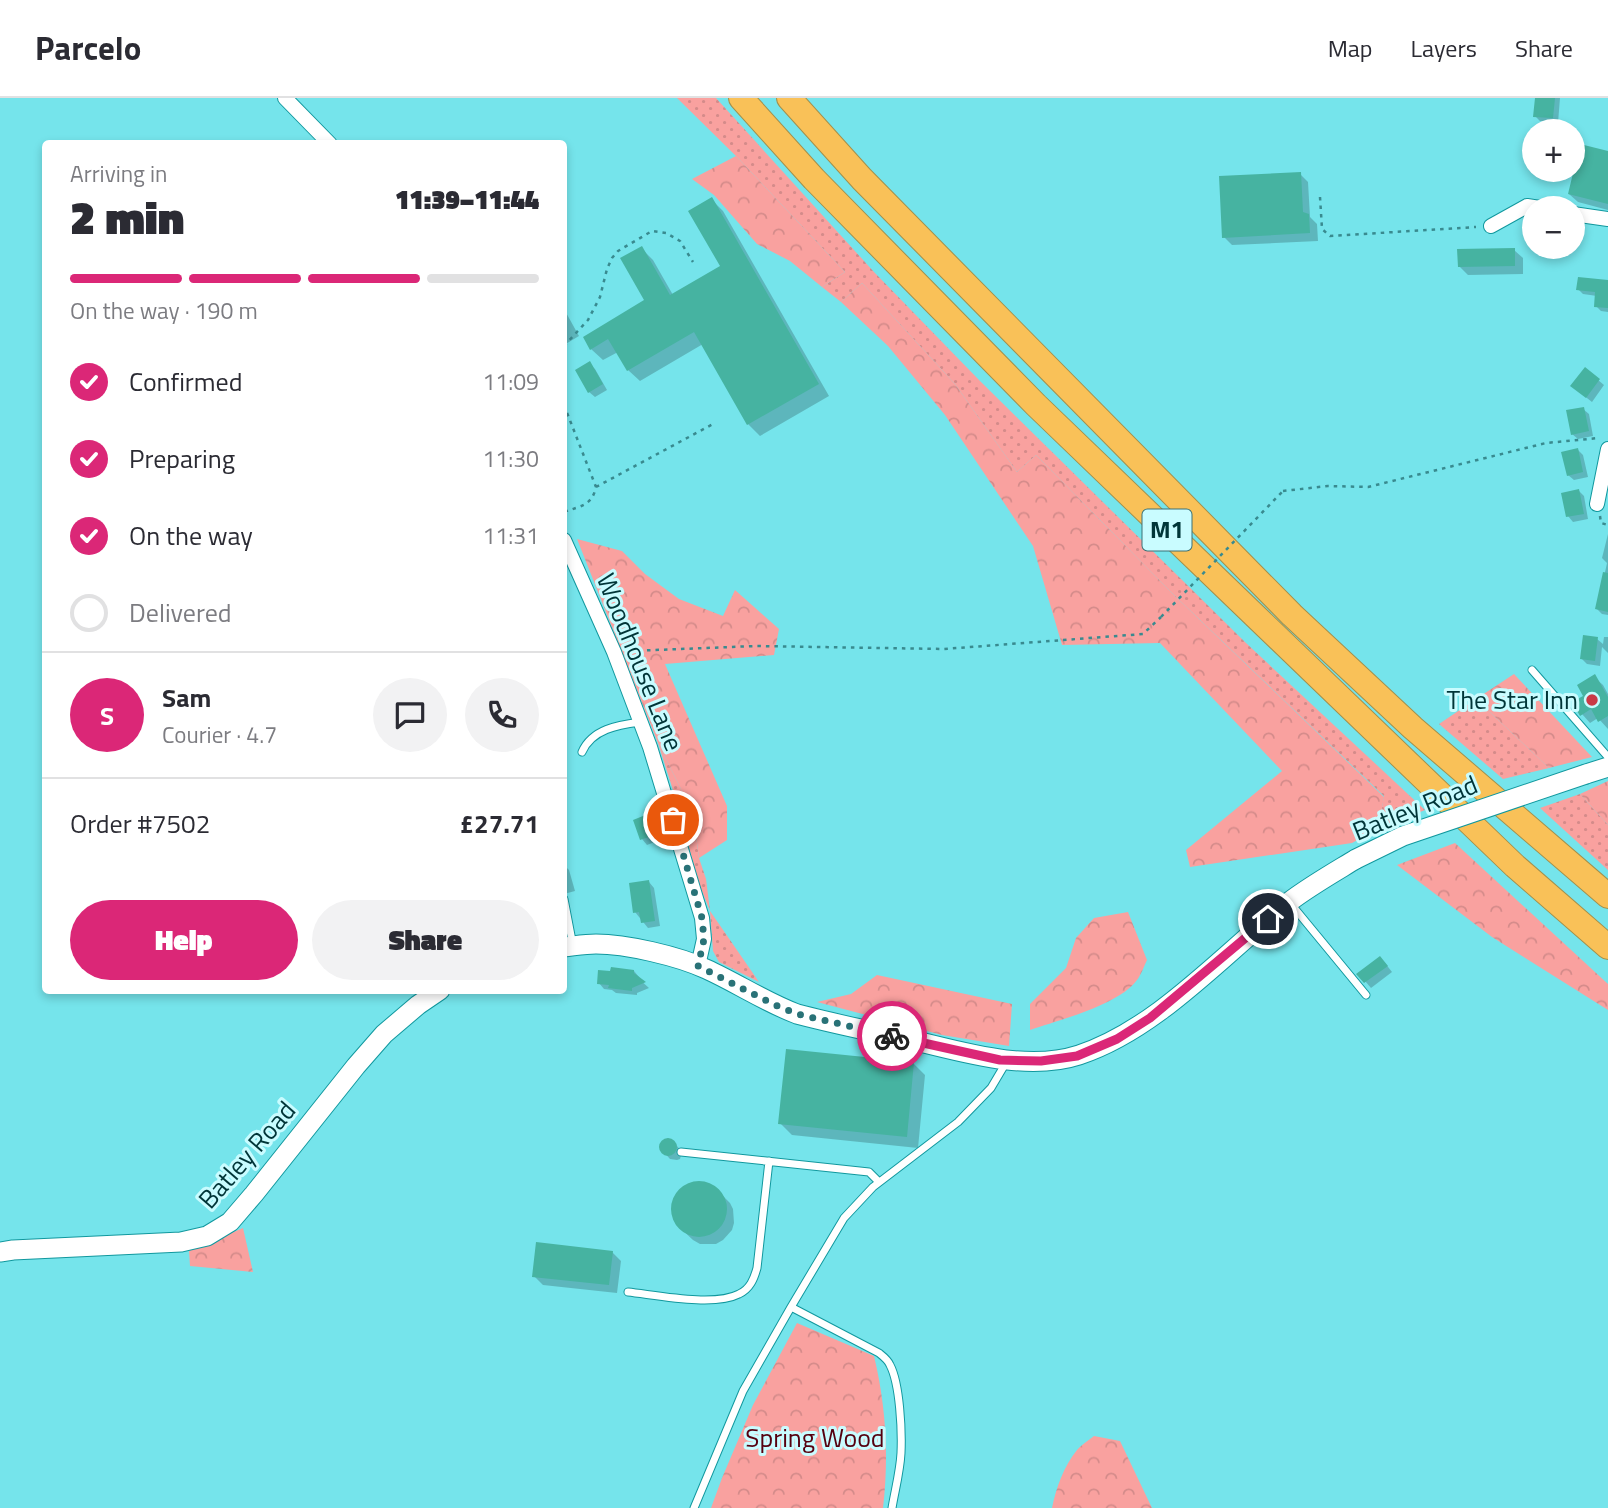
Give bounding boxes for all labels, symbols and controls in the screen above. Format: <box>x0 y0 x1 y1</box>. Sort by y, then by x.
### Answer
text: Parcelo <box>35 23 141 73</box>
text: Map <box>1328 30 1373 66</box>
text: Layers <box>1411 30 1477 66</box>
text: Share <box>1515 30 1573 66</box>
map controls <box>1522 119 1585 259</box>
button: + <box>1522 119 1585 182</box>
text: Arriving in <box>70 156 167 191</box>
text: 11:39–11:44 <box>395 180 539 219</box>
text: 2 min <box>70 182 184 252</box>
button: − <box>1522 196 1585 259</box>
text: On the way · 190 m <box>70 293 258 328</box>
text: Confirmed <box>129 362 243 401</box>
icon: check <box>70 363 108 401</box>
text: 11:09 <box>482 364 539 399</box>
text: Preparing <box>129 439 235 478</box>
icon: check <box>70 440 108 478</box>
text: 11:30 <box>482 441 539 476</box>
road number: M1 <box>1142 510 1192 550</box>
text: On the way <box>129 516 253 555</box>
icon: check <box>70 517 108 555</box>
text: 11:31 <box>482 518 539 553</box>
street label: Woodhouse Lane <box>587 567 694 757</box>
text: Delivered <box>129 593 232 632</box>
text: Sam <box>162 678 211 717</box>
button: chat <box>373 678 447 752</box>
button: phone <box>465 678 539 752</box>
place label: The Star Inn <box>1446 680 1578 719</box>
marker: The Star Inn <box>1584 692 1600 708</box>
text: S <box>100 696 114 735</box>
text: Courier · 4.7 <box>162 717 277 752</box>
street label: Batley Road <box>1346 765 1483 850</box>
pin <box>643 790 703 850</box>
icon: bag <box>654 801 692 839</box>
text: Order #7502 <box>70 804 210 843</box>
text: £27.71 <box>460 804 539 843</box>
pin <box>1238 889 1298 949</box>
button: Help <box>70 900 298 980</box>
button: Share <box>312 900 539 980</box>
icon: home <box>1249 900 1287 938</box>
courier <box>857 1001 927 1071</box>
icon: bike <box>873 1017 911 1055</box>
street label: Batley Road <box>189 1092 305 1217</box>
park label: Spring Wood <box>745 1418 885 1457</box>

